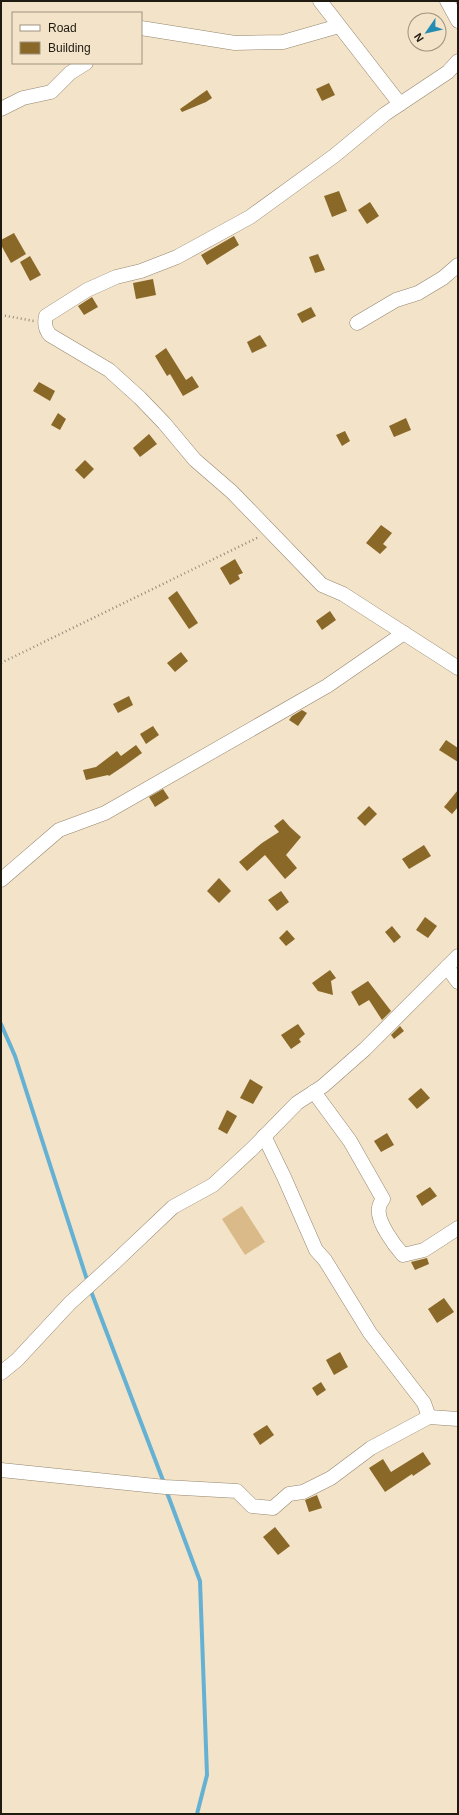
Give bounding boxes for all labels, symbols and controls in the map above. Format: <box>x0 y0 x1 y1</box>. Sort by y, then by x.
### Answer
legend <box>12 12 142 64</box>
north arrow <box>407 12 447 52</box>
text: Road <box>48 21 77 35</box>
text: N <box>411 31 426 44</box>
text: Building <box>48 41 91 55</box>

